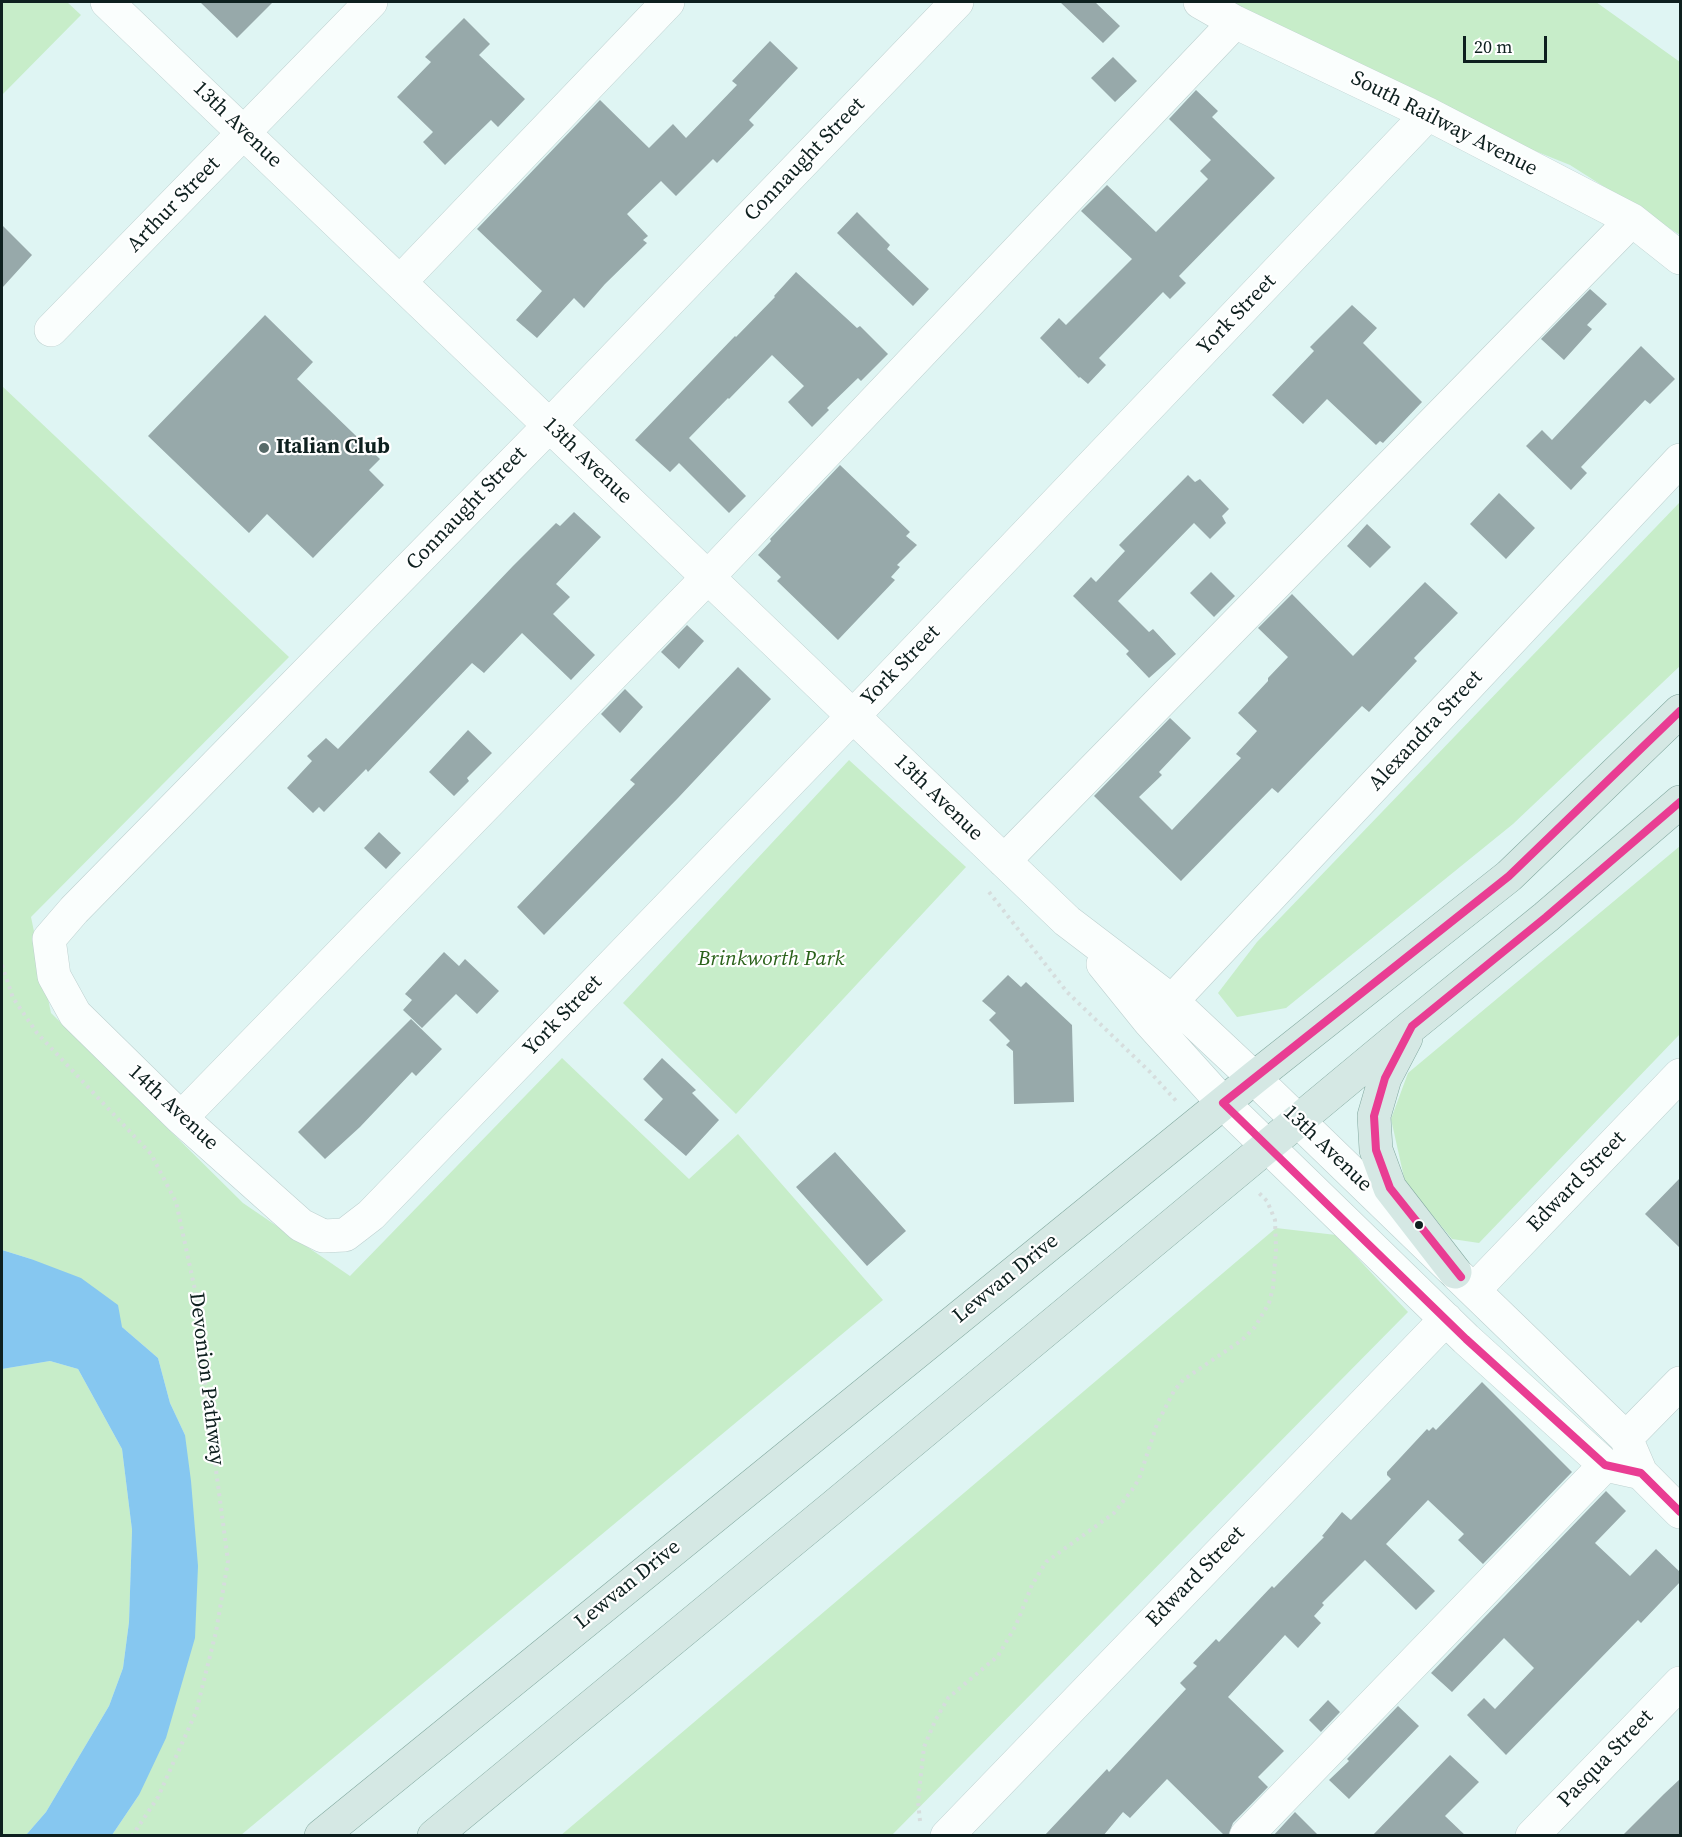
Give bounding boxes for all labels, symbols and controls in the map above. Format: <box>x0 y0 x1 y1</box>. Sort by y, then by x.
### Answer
scale bar <box>1466 24 1550 62</box>
text: 20 m <box>1474 34 1512 59</box>
street label: South Railway Avenue <box>1346 66 1542 182</box>
street label: 13th Avenue <box>187 76 287 174</box>
street label: Connaught Street <box>740 93 870 227</box>
street label: Arthur Street <box>122 152 226 258</box>
street label: York Street <box>1192 269 1282 361</box>
street label: 13th Avenue <box>537 412 637 510</box>
place label: Italian Club <box>276 435 390 461</box>
marker: Italian Club <box>257 441 271 455</box>
street label: Connaught Street <box>402 442 532 576</box>
street label: York Street <box>856 620 946 712</box>
street label: Alexandra Street <box>1364 666 1488 796</box>
street label: 13th Avenue <box>888 749 988 847</box>
park label: Brinkworth Park <box>698 947 844 973</box>
street label: York Street <box>518 970 608 1062</box>
street label: 14th Avenue <box>123 1060 223 1156</box>
street label: 13th Avenue <box>1277 1100 1377 1198</box>
street label: Edward Street <box>1523 1126 1631 1238</box>
unlabelled marker <box>1413 1219 1425 1231</box>
street label: Lewvan Drive <box>948 1229 1064 1329</box>
street label: Devonion Pathway <box>183 1291 229 1467</box>
street label: Edward Street <box>1142 1521 1250 1633</box>
street label: Lewvan Drive <box>570 1535 686 1635</box>
street label: Pasqua Street <box>1553 1705 1659 1813</box>

